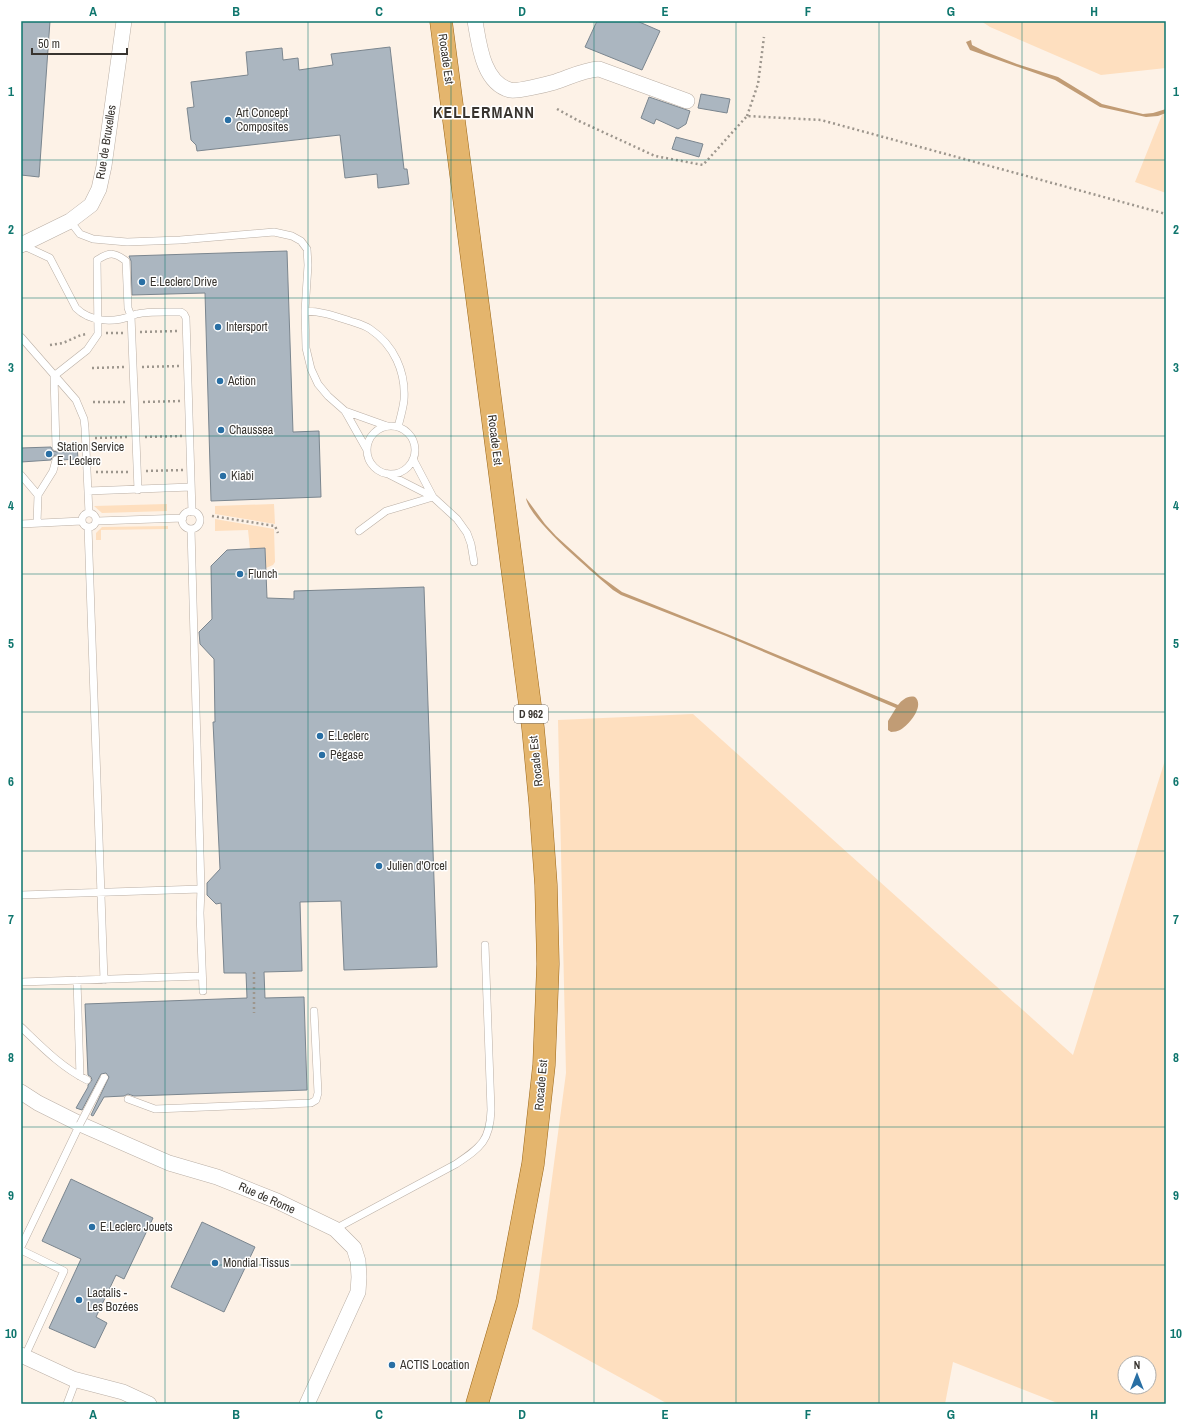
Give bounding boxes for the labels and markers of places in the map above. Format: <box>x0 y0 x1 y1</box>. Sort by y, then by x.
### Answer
place label: Art Concept Composites <box>235 105 289 135</box>
marker: Art Concept Composites <box>223 115 233 125</box>
place label: E.Leclerc Drive <box>150 274 217 290</box>
marker: E.Leclerc Drive <box>137 277 147 287</box>
place label: Intersport <box>226 319 268 335</box>
marker: Intersport <box>213 322 223 332</box>
place label: Action <box>227 373 256 389</box>
marker: Action <box>215 376 225 386</box>
place label: Chaussea <box>229 422 274 438</box>
marker: Chaussea <box>216 425 226 435</box>
place label: Station Service E. Leclerc <box>57 439 124 469</box>
marker: Station Service E. Leclerc <box>44 449 54 459</box>
place label: Kiabi <box>231 468 254 484</box>
marker: Kiabi <box>218 471 228 481</box>
place label: Flunch <box>248 566 278 582</box>
marker: Flunch <box>235 569 245 579</box>
place label: E.Leclerc <box>328 728 369 744</box>
marker: E.Leclerc <box>315 731 325 741</box>
place label: Pégase <box>330 747 363 763</box>
marker: Pégase <box>317 750 327 760</box>
place label: Julien d'Orcel <box>387 858 447 874</box>
marker: Julien d'Orcel <box>374 861 384 871</box>
place label: E.Leclerc Jouets <box>100 1219 173 1235</box>
marker: E.Leclerc Jouets <box>87 1222 97 1232</box>
place label: Mondial Tissus <box>223 1255 289 1271</box>
marker: Mondial Tissus <box>210 1258 220 1268</box>
place label: Lactalis - Les Bozées <box>87 1285 139 1315</box>
marker: Lactalis - Les Bozées <box>74 1295 84 1305</box>
place label: ACTIS Location <box>399 1357 469 1373</box>
marker: ACTIS Location <box>387 1360 397 1370</box>

